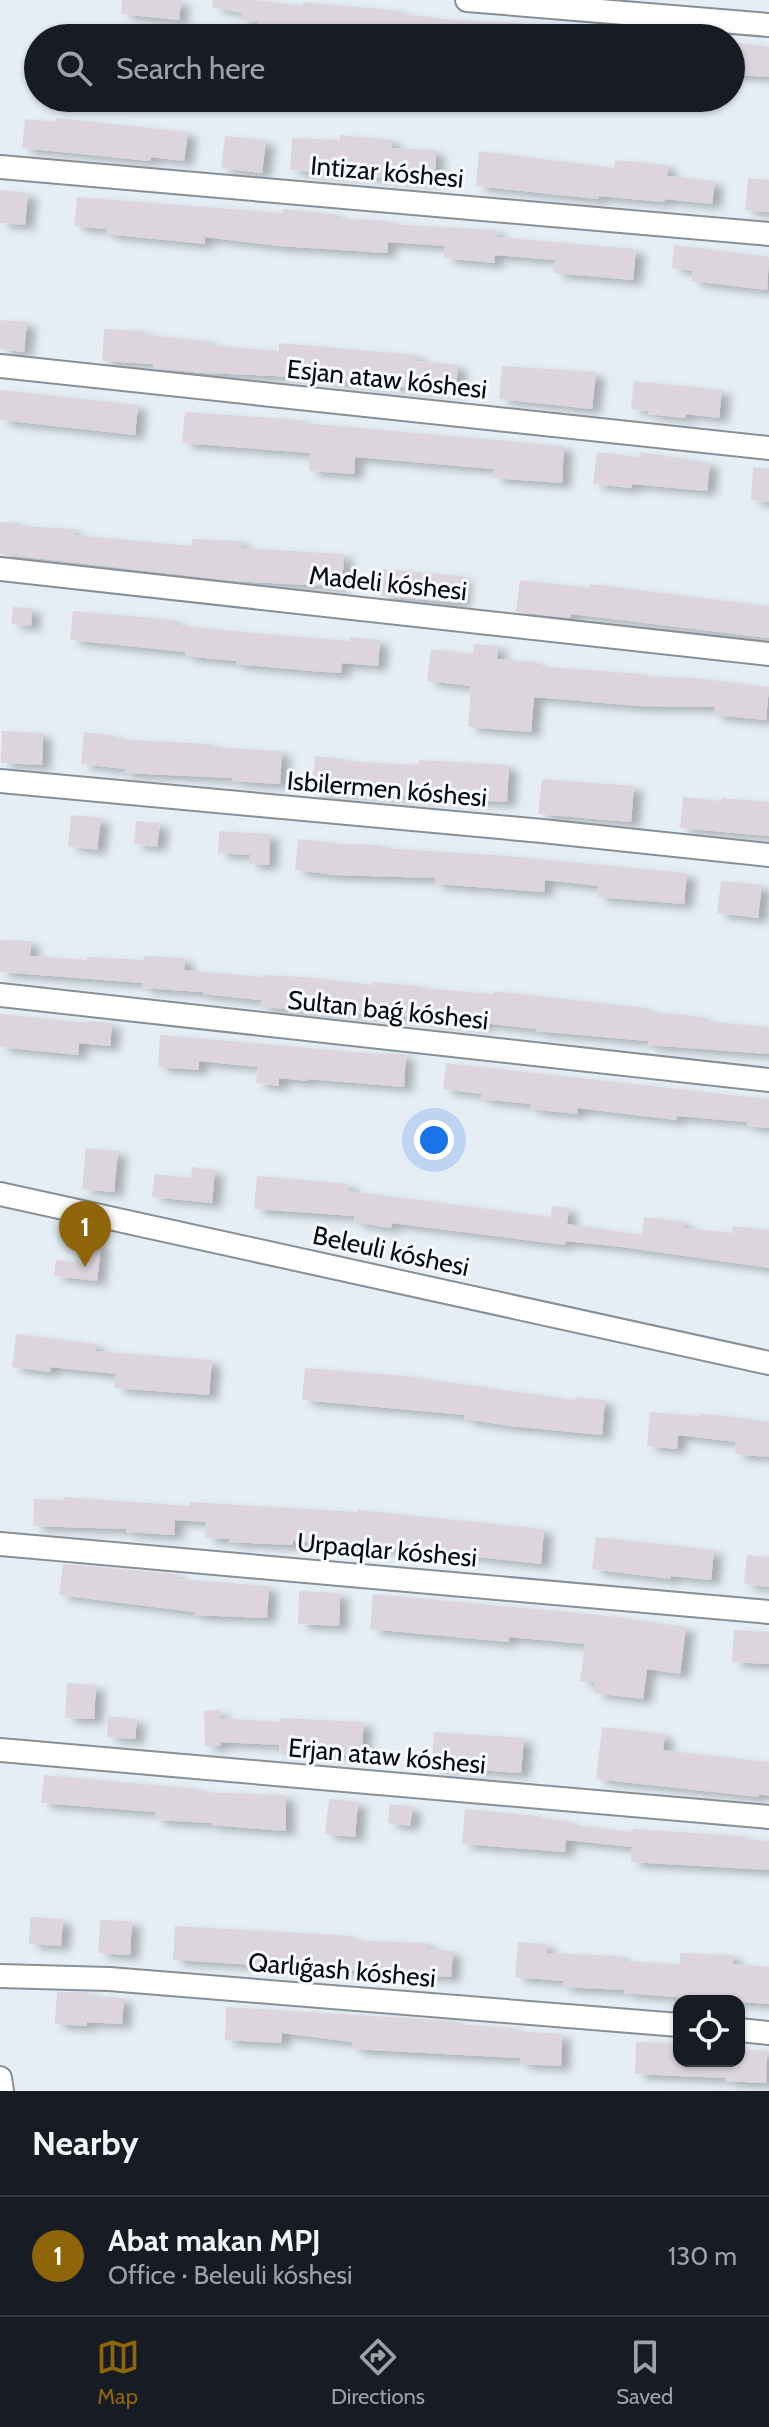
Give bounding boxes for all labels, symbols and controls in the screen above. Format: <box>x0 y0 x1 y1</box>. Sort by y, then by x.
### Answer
search box <box>24 24 745 112</box>
icon: search <box>52 46 96 90</box>
text: Search here <box>116 50 265 87</box>
street label: Intizar kóshesi <box>309 149 465 195</box>
street label: Esjan ataw kóshesi <box>285 353 489 405</box>
street label: Madeli kóshesi <box>308 559 468 607</box>
street label: Isbilermen kóshesi <box>286 764 488 814</box>
street label: Sultan baǵ kóshesi <box>286 984 490 1036</box>
your location <box>414 1120 454 1160</box>
pin: 1 <box>59 1201 111 1267</box>
street label: Beleuli kóshesi <box>310 1219 472 1283</box>
street label: Urpaqlar kóshesi <box>296 1526 478 1574</box>
street label: Erjan ataw kóshesi <box>287 1731 487 1781</box>
street label: Qarlıǵash kóshesi <box>247 1946 437 1994</box>
map controls <box>673 1995 745 2067</box>
button: locate <box>673 1995 745 2067</box>
text: Nearby <box>32 2122 139 2164</box>
text: Abat makan MPJ <box>108 2222 321 2259</box>
text: 1 <box>53 2240 63 2272</box>
text: 130 m <box>668 2240 737 2272</box>
text: Office · Beleuli kóshesi <box>108 2259 353 2291</box>
tab: Map <box>96 2335 140 2410</box>
tab: Directions <box>331 2335 425 2410</box>
tab: Saved <box>616 2335 673 2410</box>

